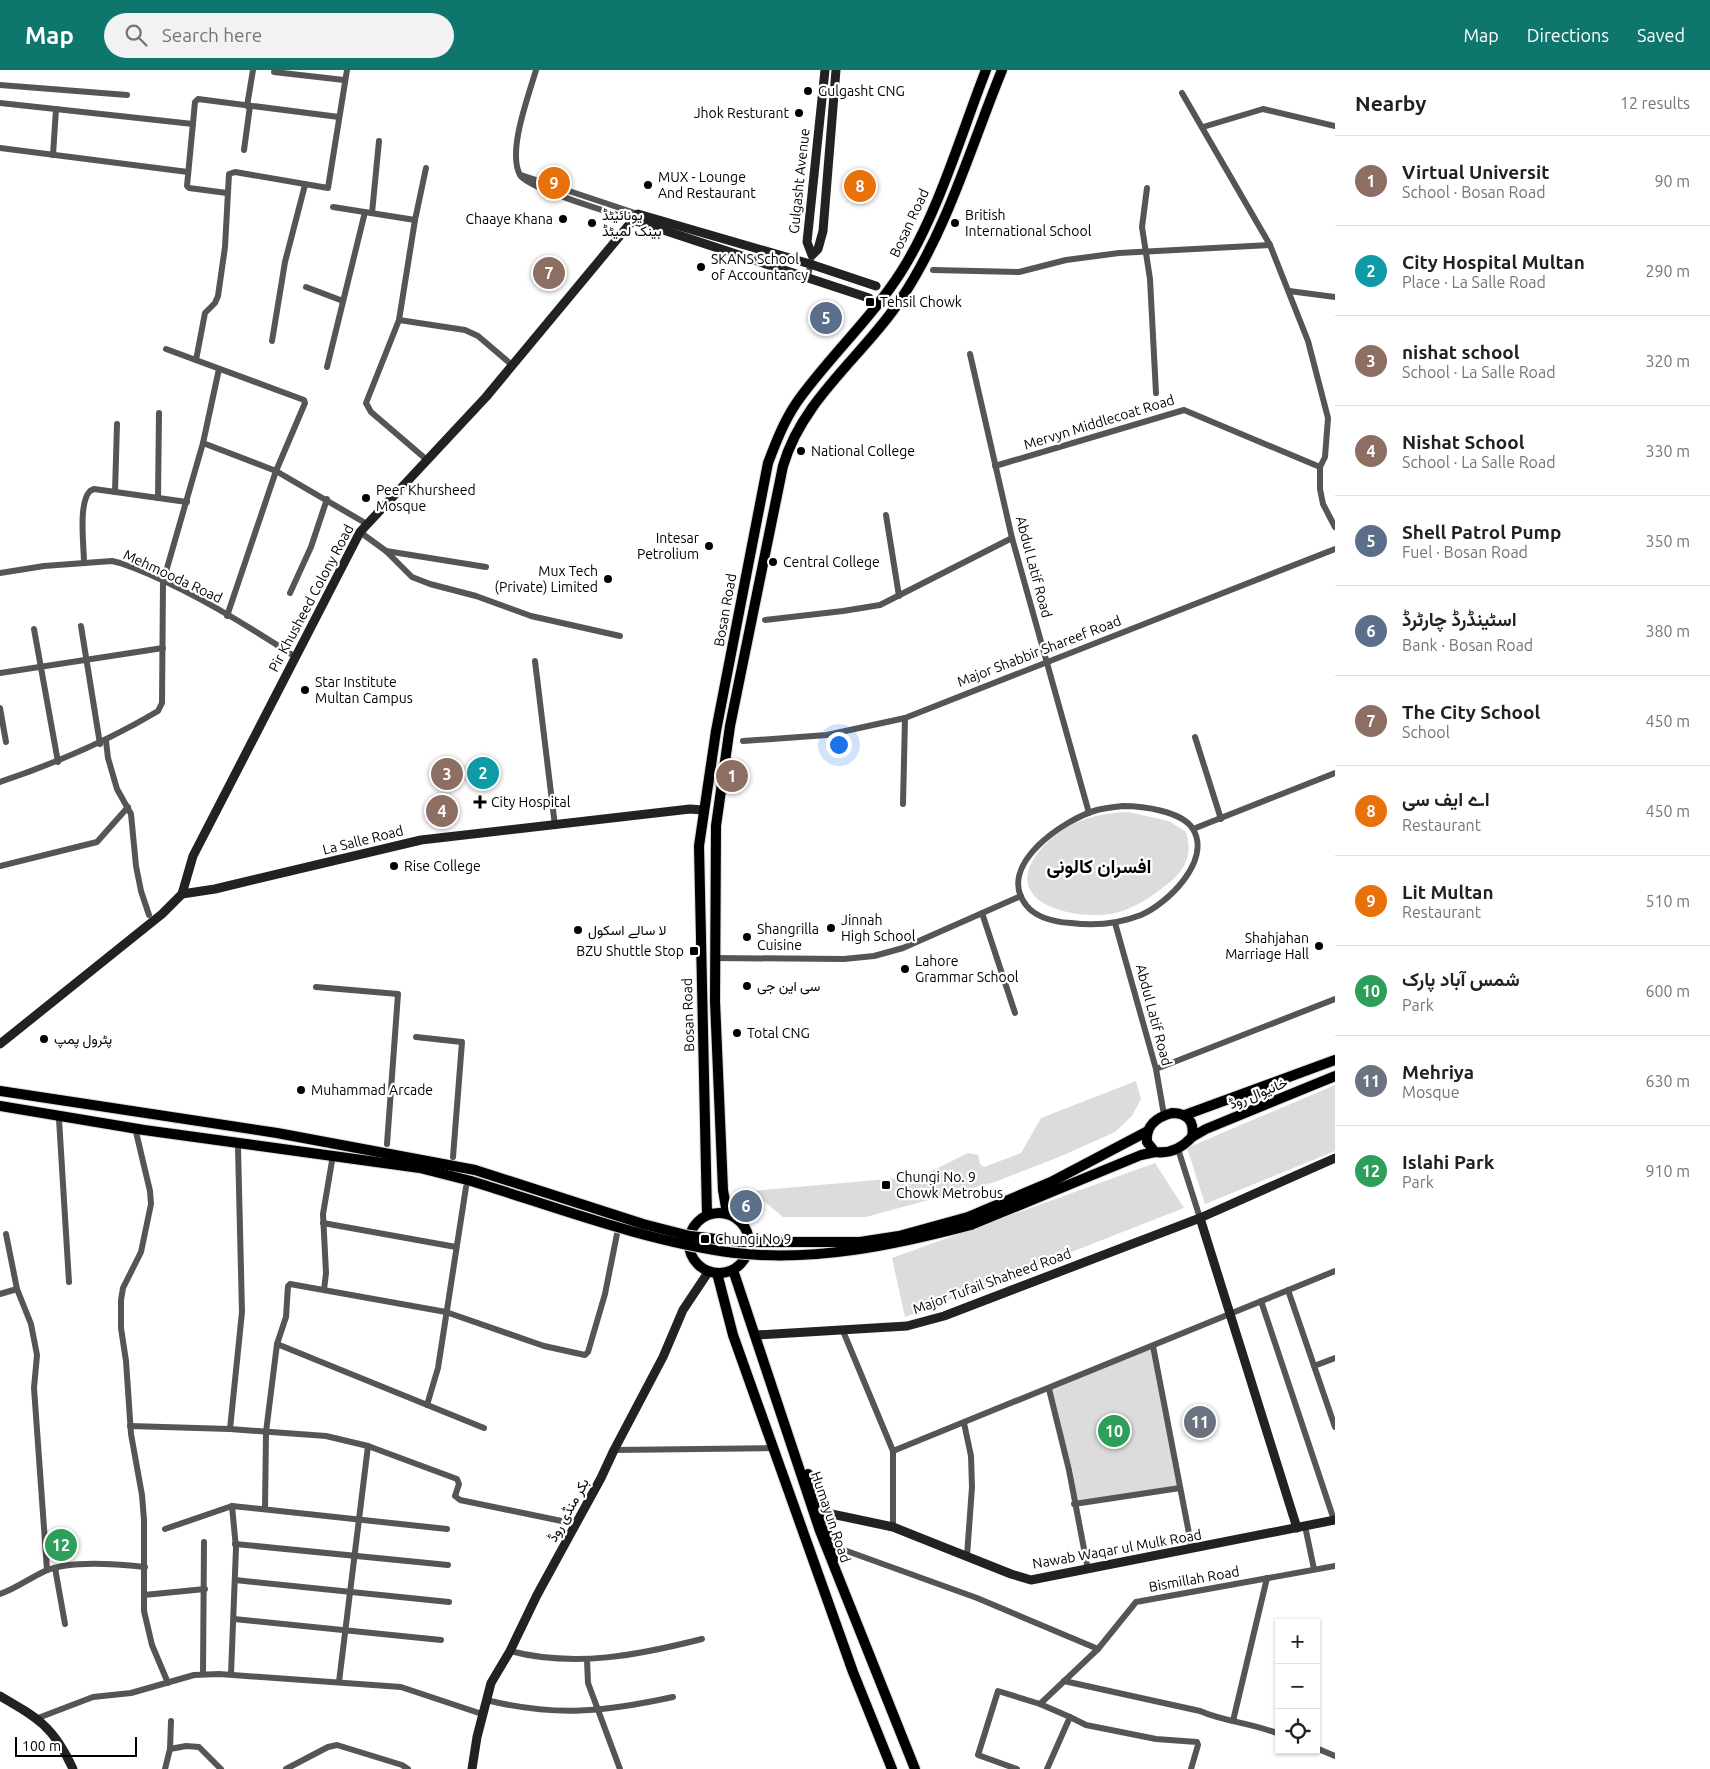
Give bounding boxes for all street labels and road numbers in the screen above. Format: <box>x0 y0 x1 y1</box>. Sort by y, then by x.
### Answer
street label: Gulgasht Avenue <box>785 127 813 235</box>
street label: Bosan Road <box>886 186 932 260</box>
street label: Mervyn Middlecoat Road <box>1022 391 1176 453</box>
street label: Abdul Latif Road <box>1013 515 1055 619</box>
street label: Pir Khusheed Colony Road <box>265 522 357 674</box>
street label: Mehmooda Road <box>121 546 225 606</box>
street label: Bosan Road <box>711 572 739 648</box>
street label: Major Shabbir Shareef Road <box>955 612 1123 690</box>
street label: La Salle Road <box>321 822 405 858</box>
street label: Abdul Latif Road <box>1133 963 1175 1067</box>
street label: Bosan Road <box>679 978 697 1052</box>
street label: خانیوال روڈ <box>1226 1074 1290 1114</box>
street label: Major Tufail Shaheed Road <box>911 1245 1073 1317</box>
street label: Humayun Road <box>808 1469 854 1565</box>
street label: بکر منڈی روڈ <box>544 1475 593 1545</box>
street label: Nawab Waqar ul Mulk Road <box>1031 1526 1203 1572</box>
street label: Bismillah Road <box>1147 1563 1241 1595</box>

